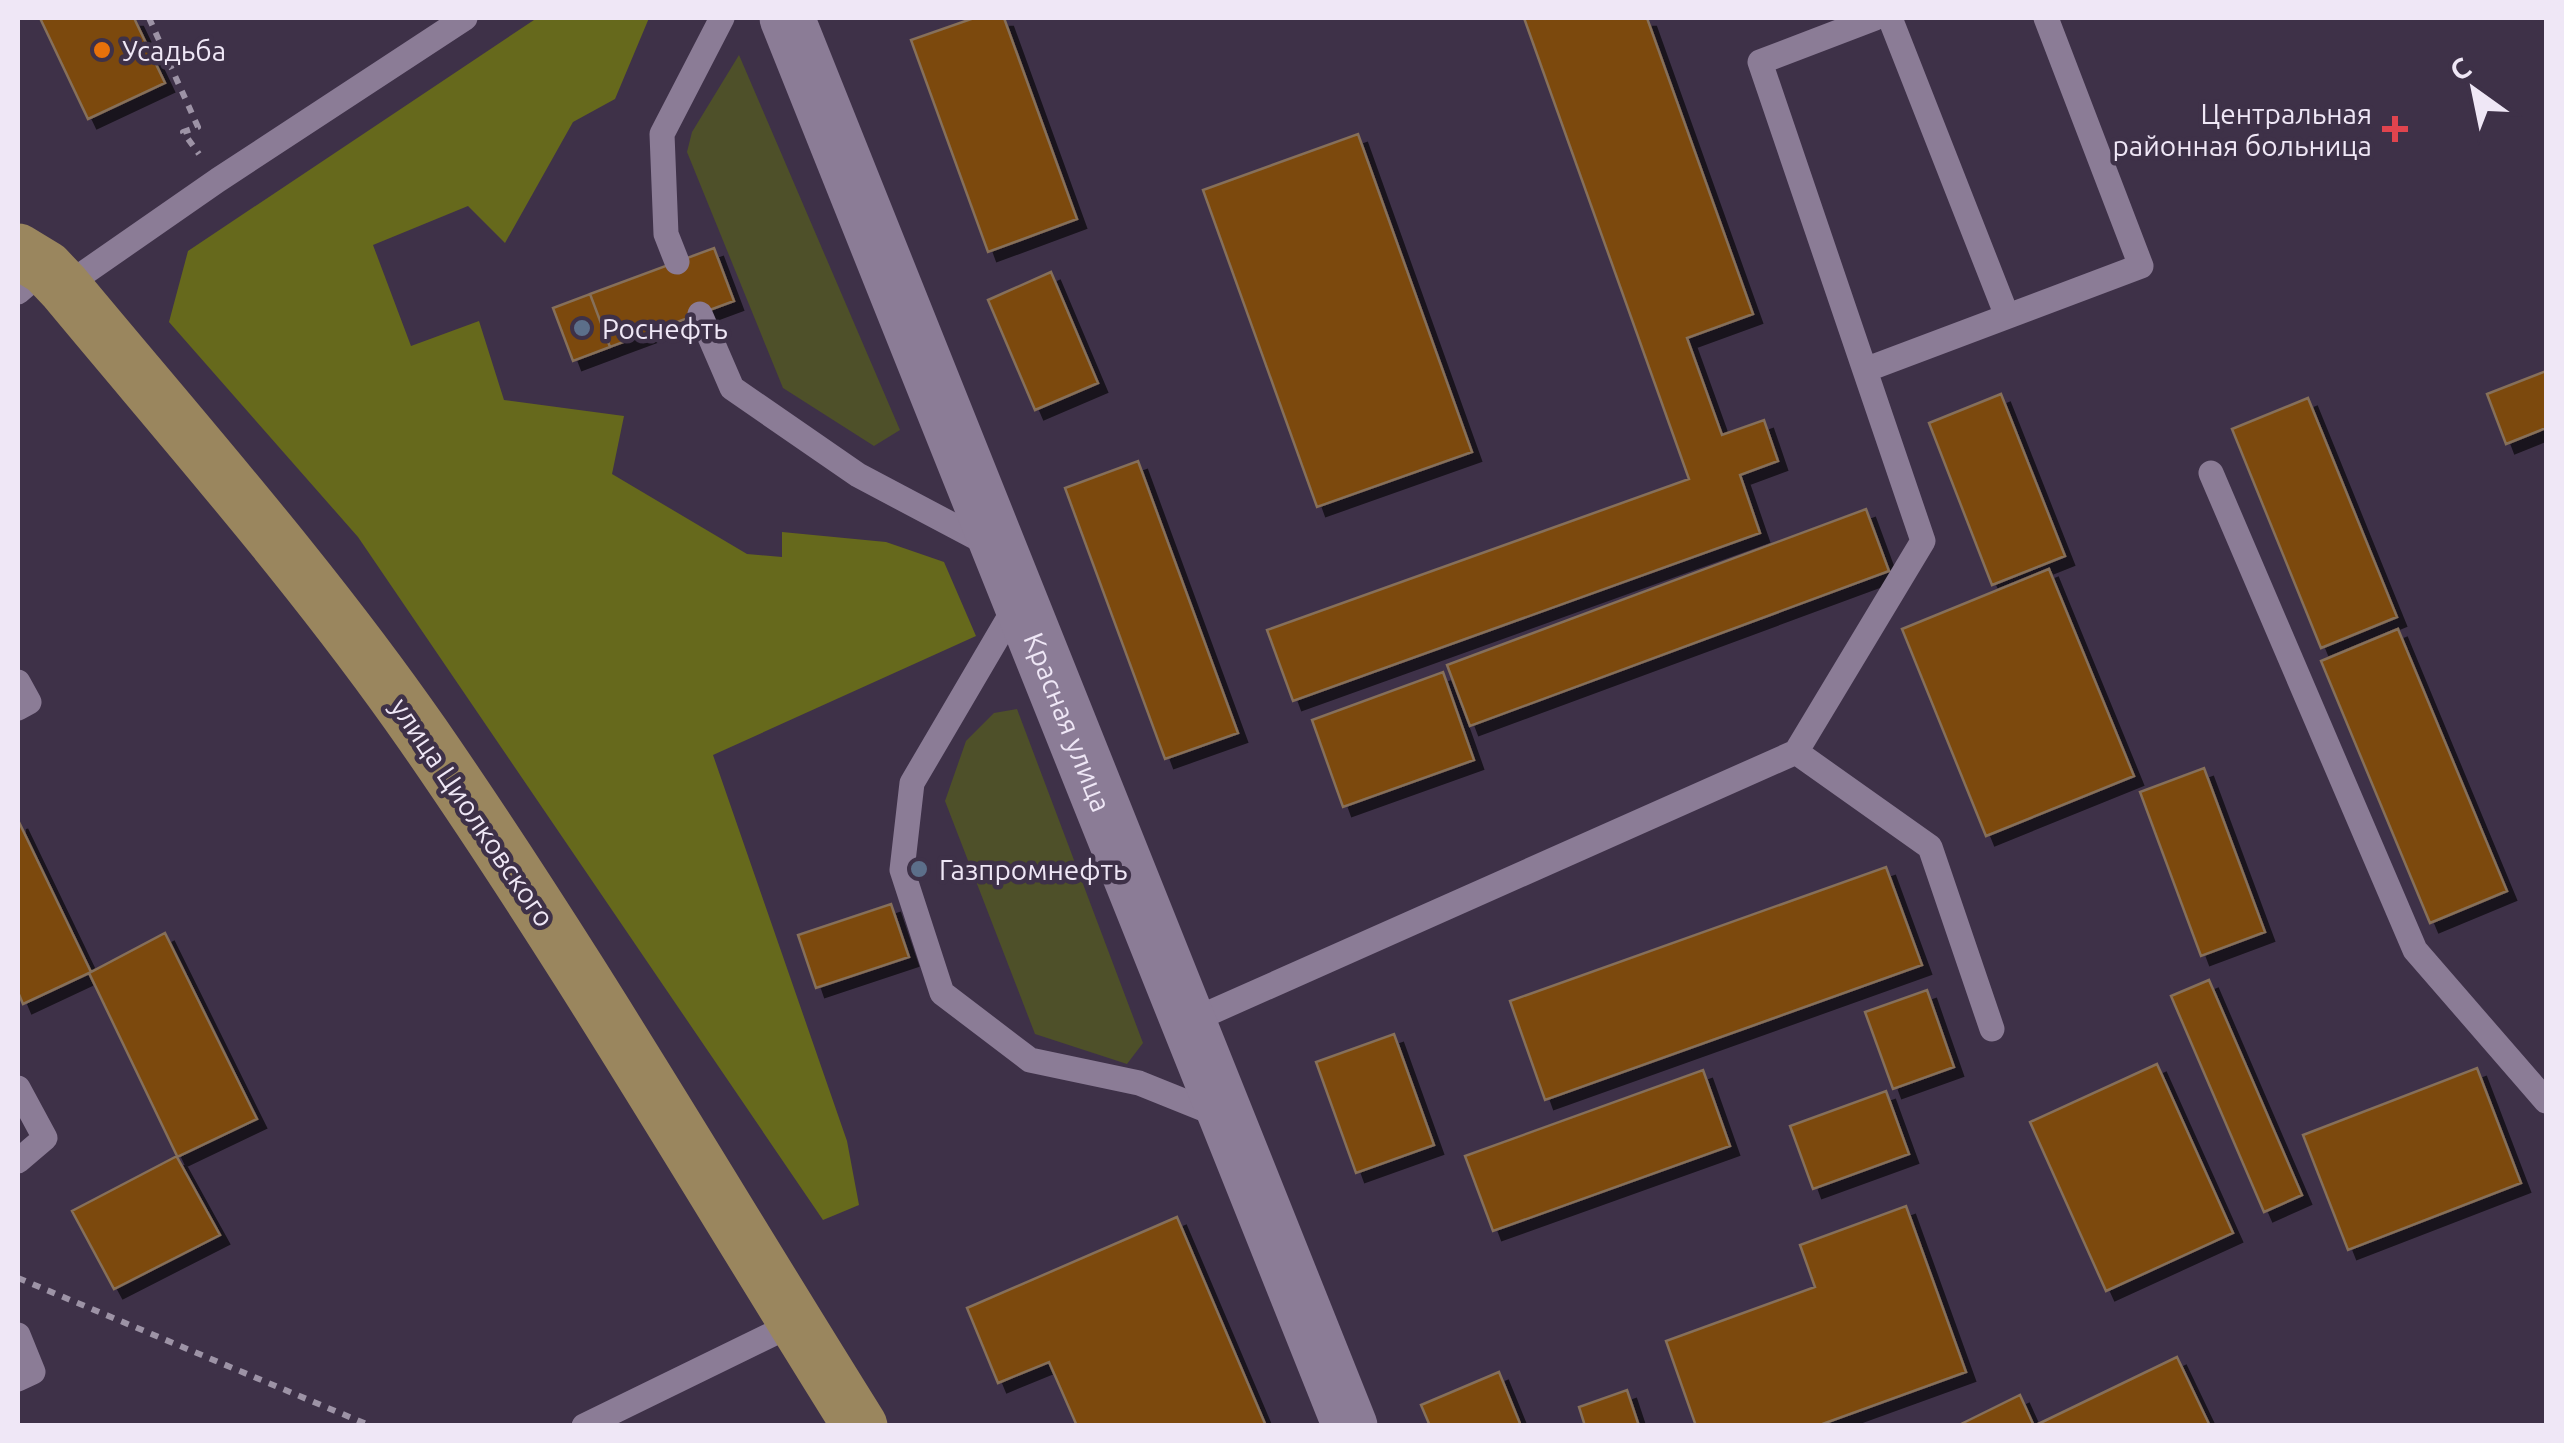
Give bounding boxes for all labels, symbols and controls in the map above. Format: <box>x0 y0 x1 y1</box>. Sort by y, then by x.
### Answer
place label: Усадьба <box>122 35 226 66</box>
marker: Усадьба <box>91 39 113 61</box>
north arrow <box>2424 40 2524 140</box>
text: С <box>2444 51 2476 86</box>
place label: Центральная районная больница <box>2112 98 2372 161</box>
marker: Центральная районная больница <box>2382 116 2408 142</box>
place label: Роснефть <box>602 313 728 344</box>
marker: Роснефть <box>571 317 593 339</box>
street label: Красная улица <box>1019 628 1118 816</box>
street label: улица Циолковского <box>385 692 561 932</box>
place label: Газпромнефть <box>939 854 1127 885</box>
marker: Газпромнефть <box>908 858 930 880</box>

